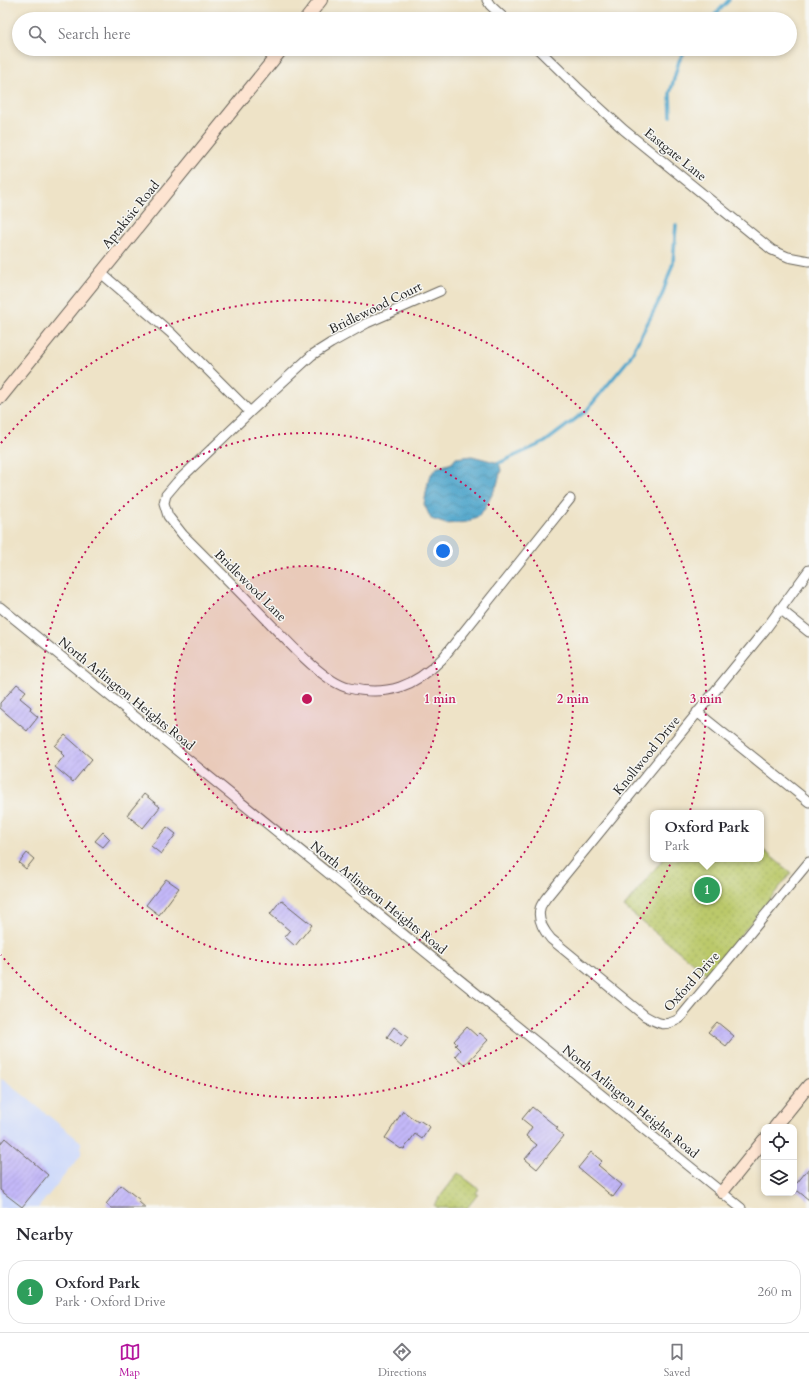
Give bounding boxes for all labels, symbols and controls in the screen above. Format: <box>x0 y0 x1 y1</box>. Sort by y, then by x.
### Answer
search box <box>12 12 797 56</box>
icon: search <box>26 23 48 45</box>
text: Search here <box>58 24 131 44</box>
street label: Eastgate Lane <box>640 124 710 186</box>
street label: Aptakisic Road <box>98 177 164 252</box>
street label: Bridlewood Court <box>326 278 425 338</box>
your location <box>433 541 453 561</box>
street label: Bridlewood Lane <box>210 546 290 626</box>
street label: North Arlington Heights Road <box>54 633 198 755</box>
text: 1 min <box>424 691 456 707</box>
text: 2 min <box>557 691 589 707</box>
text: 3 min <box>690 691 722 707</box>
centre of rings <box>300 692 314 706</box>
street label: Knollwood Drive <box>609 712 684 799</box>
popup <box>650 810 764 862</box>
text: Oxford Park <box>664 817 750 837</box>
street label: North Arlington Heights Road <box>306 837 450 959</box>
text: Park <box>664 837 690 855</box>
pin: 1 <box>694 875 720 905</box>
street label: Oxford Drive <box>660 948 724 1016</box>
street label: North Arlington Heights Road <box>558 1041 702 1163</box>
map controls <box>761 1124 797 1196</box>
button: locate <box>761 1124 797 1160</box>
button: layers <box>761 1160 797 1196</box>
text: Nearby <box>16 1223 73 1246</box>
text: Oxford Park <box>55 1273 140 1293</box>
text: 1 <box>27 1283 33 1301</box>
text: 260 m <box>758 1283 792 1301</box>
text: Park · Oxford Drive <box>55 1293 166 1311</box>
tab: Map <box>119 1341 141 1380</box>
tab: Directions <box>378 1341 426 1380</box>
tab: Saved <box>664 1341 690 1380</box>

